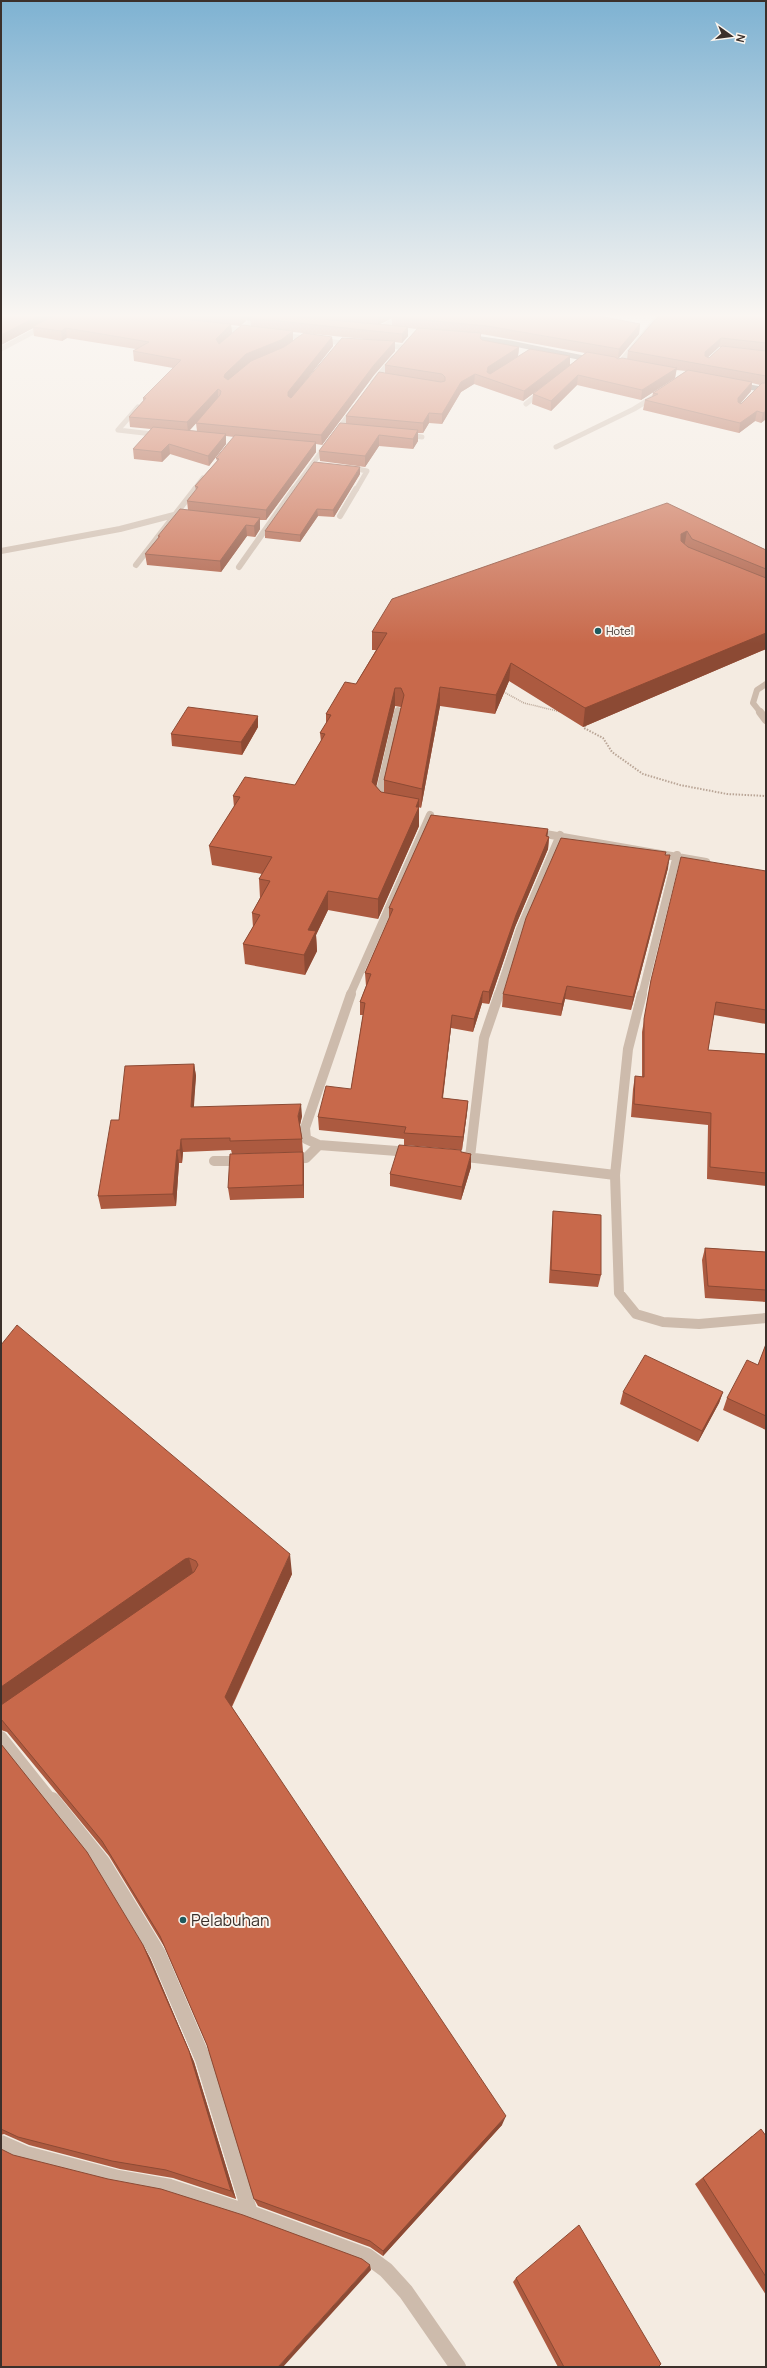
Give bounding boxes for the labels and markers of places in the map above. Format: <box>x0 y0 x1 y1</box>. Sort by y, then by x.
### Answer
place label: Hotel <box>606 623 633 638</box>
marker: Hotel <box>593 626 603 636</box>
place label: Pelabuhan <box>191 1909 269 1931</box>
marker: Pelabuhan <box>178 1915 188 1925</box>

